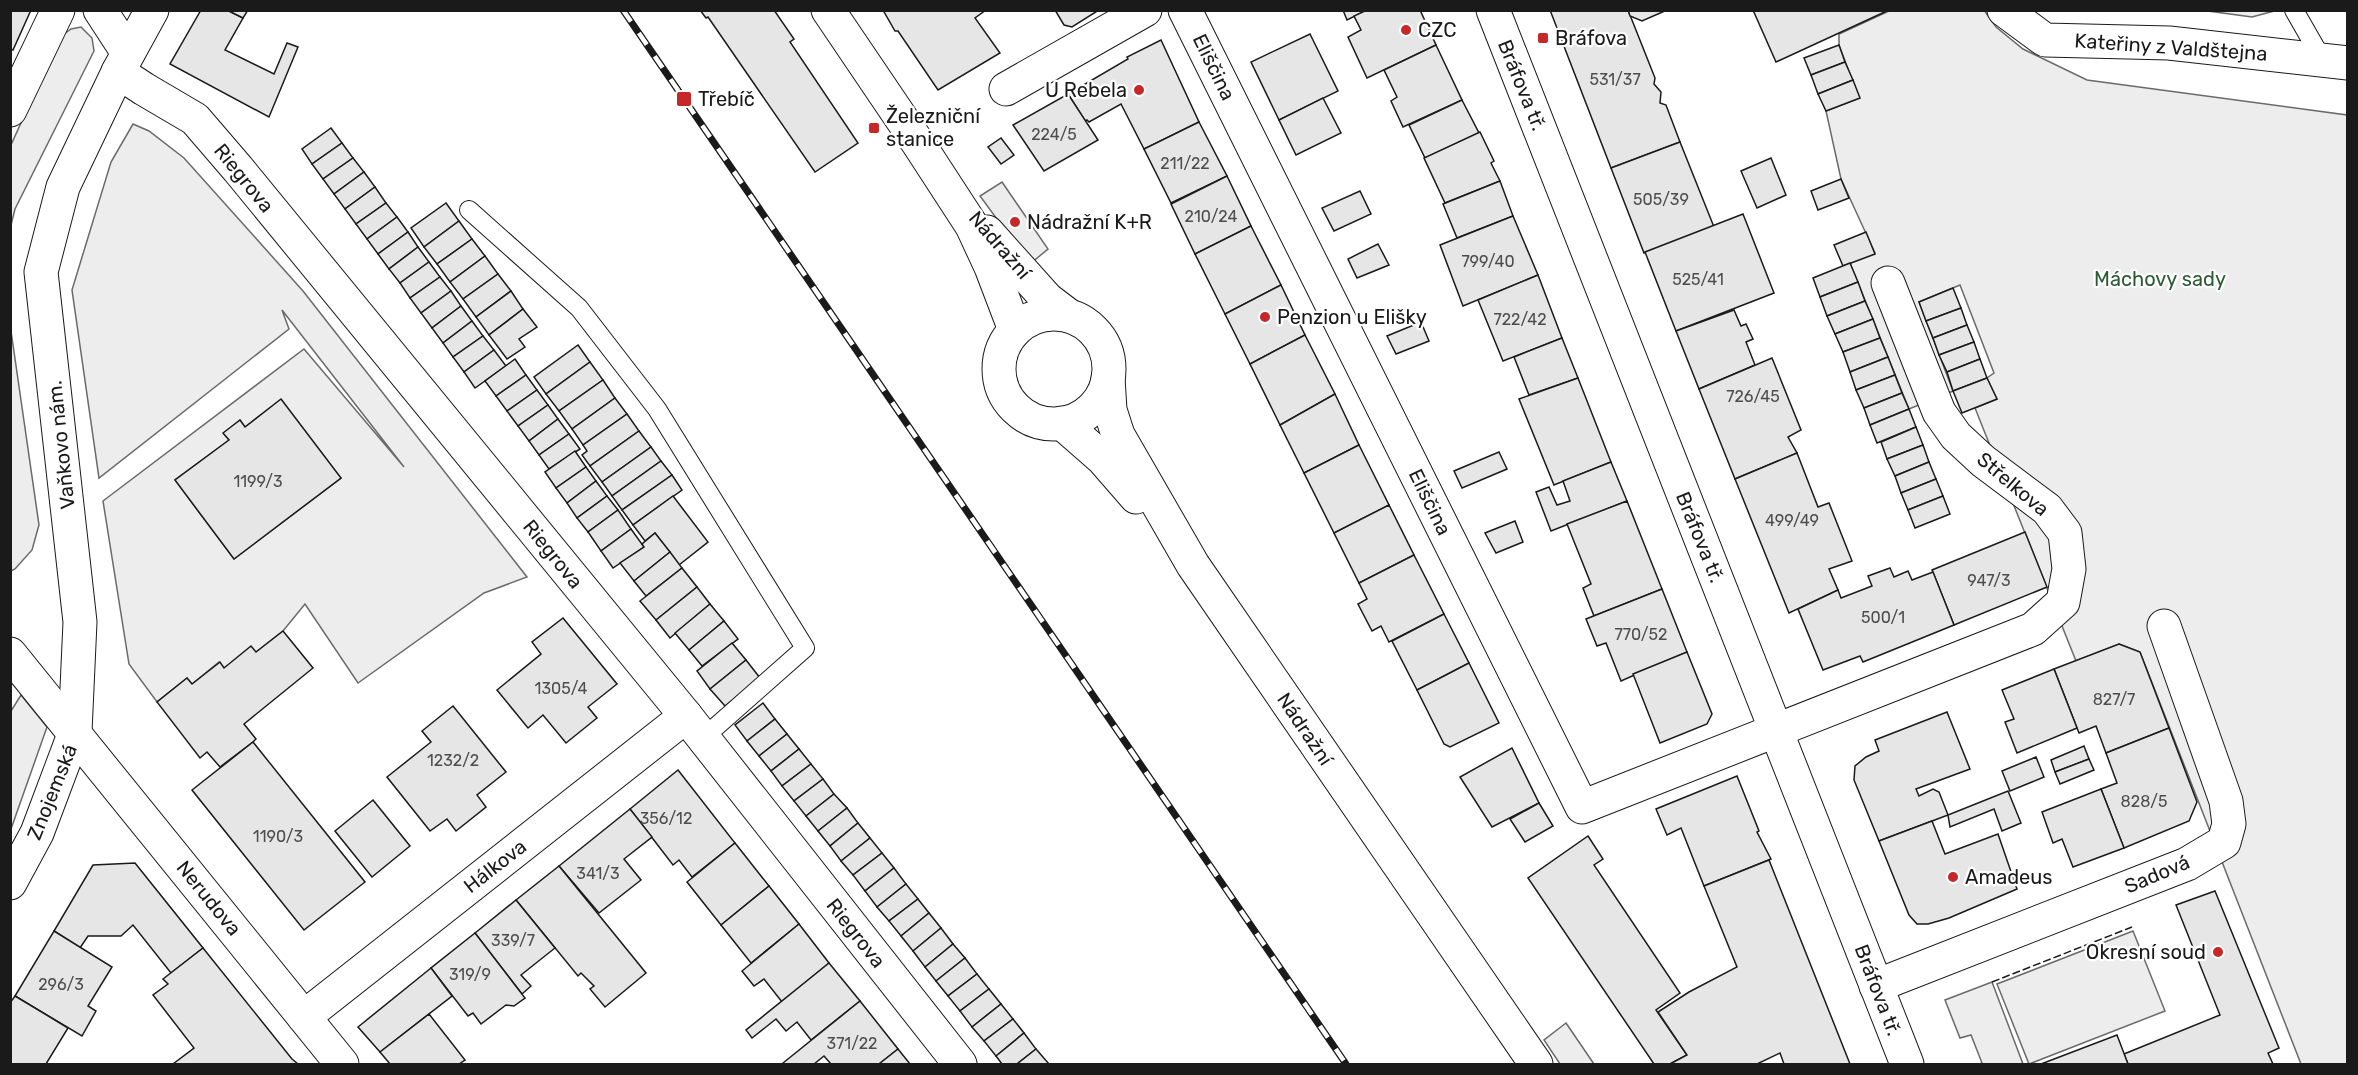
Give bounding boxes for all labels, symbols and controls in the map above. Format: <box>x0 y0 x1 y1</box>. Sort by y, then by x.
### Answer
place label: CZC <box>1418 18 1457 42</box>
marker: CZC <box>1399 23 1413 37</box>
place label: Bráfova <box>1555 26 1627 50</box>
street label: Kateřiny z Valdštejna <box>2074 28 2268 66</box>
street label: Eliščina <box>1188 30 1240 104</box>
marker: Bráfova <box>1536 31 1550 45</box>
street label: Bráfova tř. <box>1493 36 1551 134</box>
house number: 531/37 <box>1589 70 1641 89</box>
place label: U Rebela <box>1045 78 1127 102</box>
marker: U Rebela <box>1132 83 1146 97</box>
place label: Třebíč <box>698 87 755 111</box>
marker: Třebíč <box>675 90 693 108</box>
place label: Železniční stanice <box>886 104 981 151</box>
marker: Železniční stanice <box>867 121 881 135</box>
house number: 224/5 <box>1031 125 1077 144</box>
street label: Riegrova <box>209 139 279 217</box>
house number: 211/22 <box>1160 154 1210 173</box>
house number: 505/39 <box>1633 190 1689 209</box>
street label: Nádražní <box>964 206 1037 285</box>
house number: 210/24 <box>1185 207 1237 226</box>
place label: Nádražní K+R <box>1027 210 1152 234</box>
marker: Nádražní K+R <box>1008 215 1022 229</box>
house number: 799/40 <box>1461 252 1515 271</box>
park label: Máchovy sady <box>2094 267 2226 291</box>
house number: 525/41 <box>1672 270 1724 289</box>
place label: Penzion u Elišky <box>1277 305 1427 329</box>
marker: Penzion u Elišky <box>1258 310 1272 324</box>
house number: 722/42 <box>1493 310 1547 329</box>
street label: Vaňkovo nám. <box>42 380 80 510</box>
house number: 726/45 <box>1726 387 1780 406</box>
street label: Střelkova <box>1972 447 2054 521</box>
street label: Eliščina <box>1404 465 1456 539</box>
house number: 1199/3 <box>233 472 283 491</box>
street label: Bráfova tř. <box>1671 488 1729 586</box>
house number: 499/49 <box>1765 511 1819 530</box>
street label: Riegrova <box>518 515 588 593</box>
house number: 947/3 <box>1967 571 2011 590</box>
house number: 500/1 <box>1861 608 1905 627</box>
house number: 770/52 <box>1615 625 1667 644</box>
house number: 1305/4 <box>535 679 587 698</box>
street label: Nádražní <box>1272 688 1339 771</box>
house number: 827/7 <box>2093 690 2135 709</box>
street label: Znojemská <box>22 741 82 843</box>
house number: 1232/2 <box>427 751 479 770</box>
house number: 828/5 <box>2121 792 2167 811</box>
house number: 356/12 <box>640 809 692 828</box>
house number: 1190/3 <box>253 827 303 846</box>
street label: Hálkova <box>459 834 531 898</box>
street label: Sadová <box>2121 850 2193 898</box>
street label: Nerudova <box>172 856 246 940</box>
house number: 341/3 <box>576 864 620 883</box>
place label: Amadeus <box>1965 865 2053 889</box>
marker: Amadeus <box>1946 870 1960 884</box>
street label: Riegrova <box>822 894 890 972</box>
house number: 339/7 <box>491 931 535 950</box>
place label: Okresní soud <box>2086 940 2206 964</box>
street label: Bráfova tř. <box>1850 941 1906 1039</box>
marker: Okresní soud <box>2211 945 2225 959</box>
house number: 319/9 <box>449 965 491 984</box>
house number: 296/3 <box>38 975 84 994</box>
house number: 371/22 <box>827 1034 877 1053</box>

